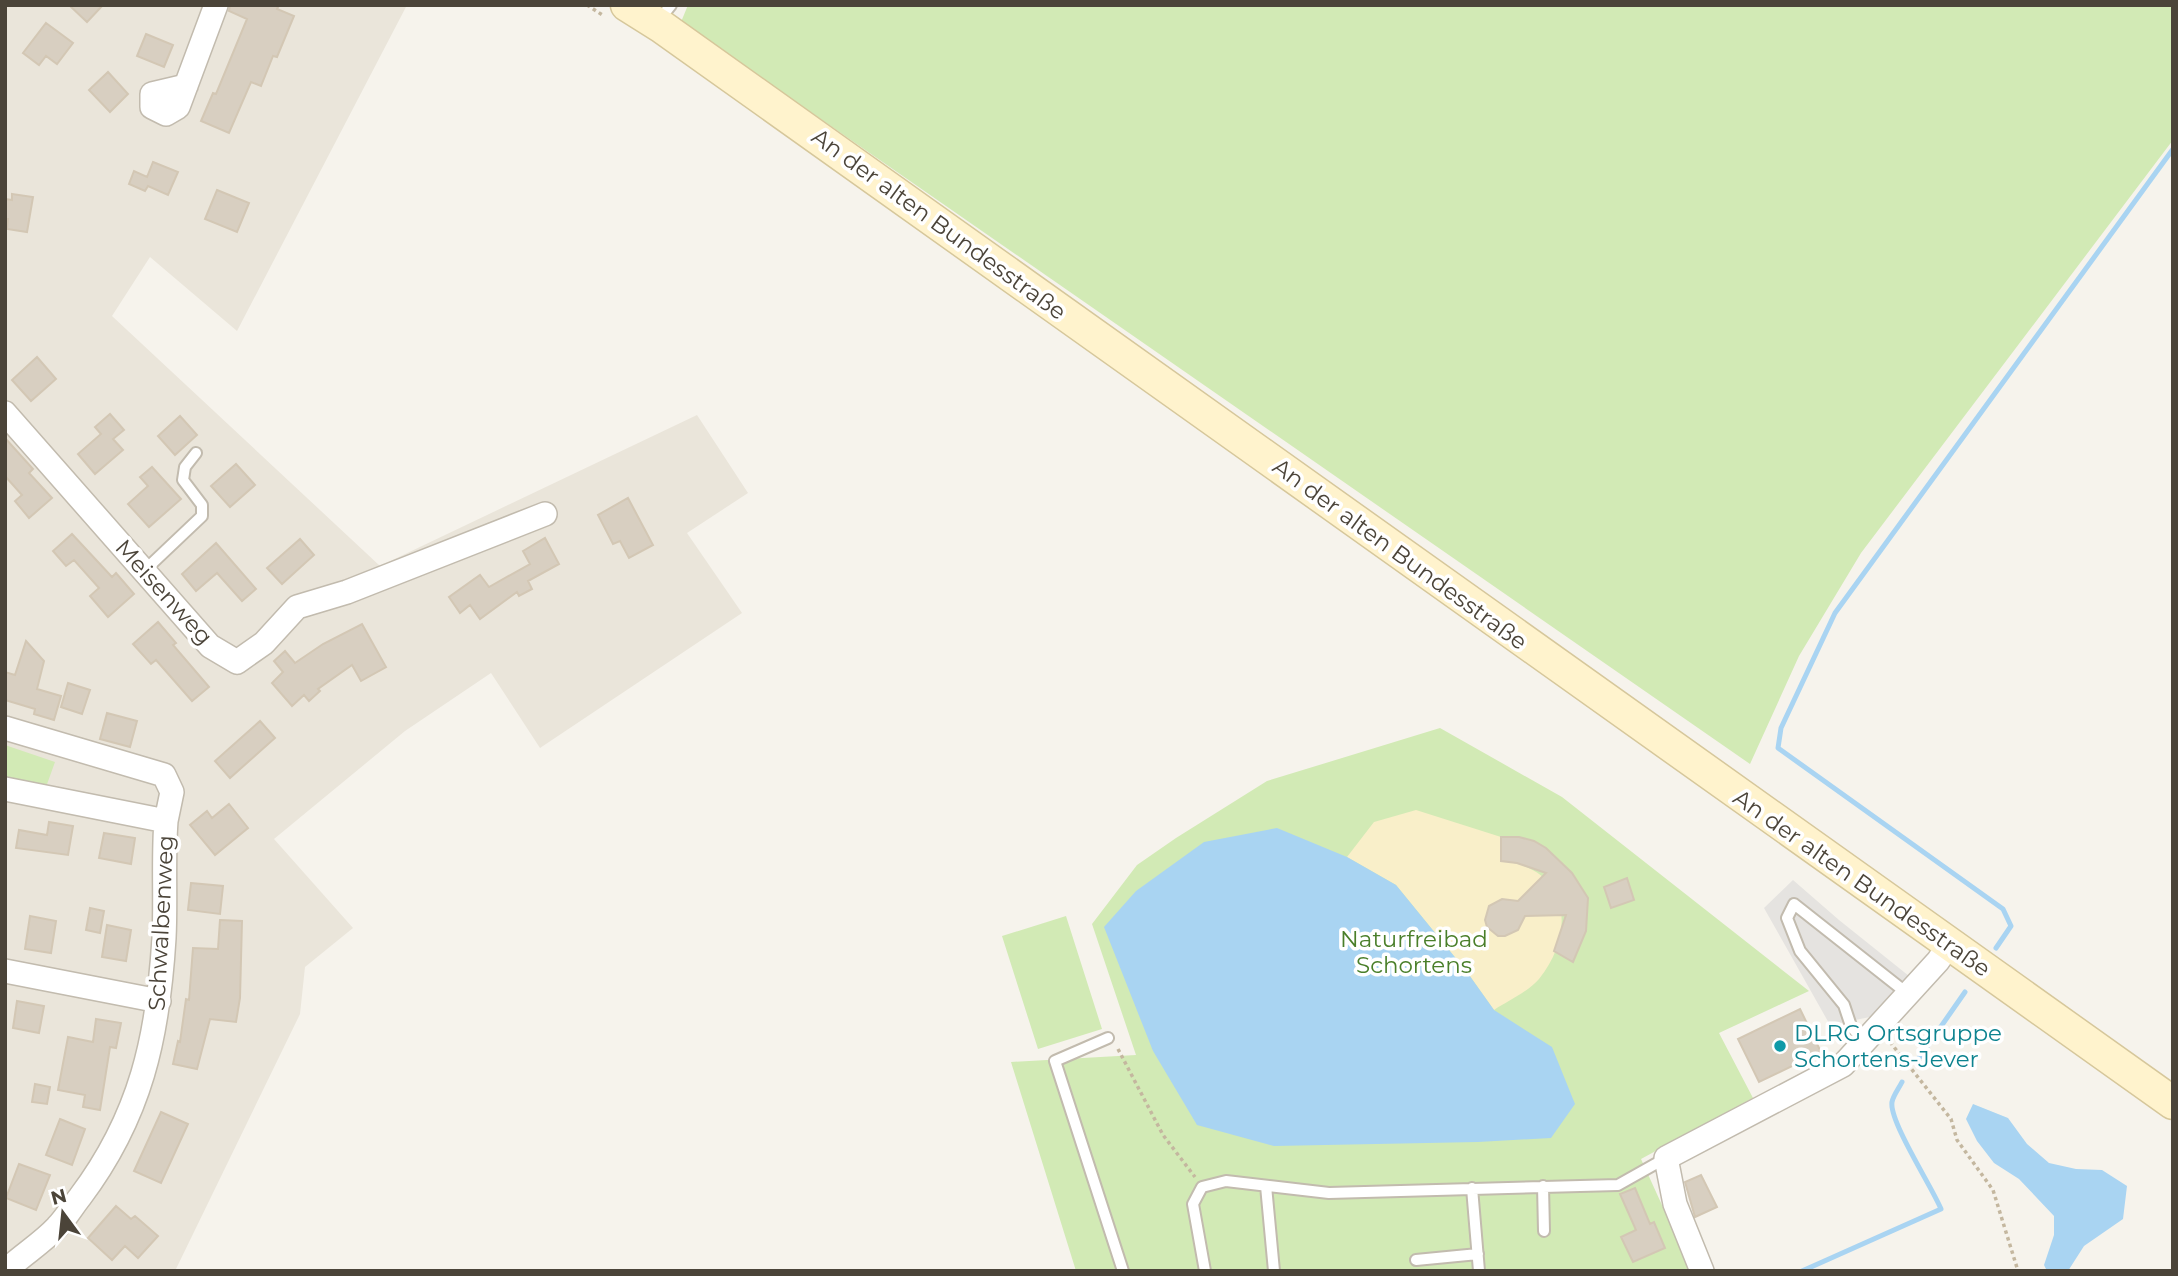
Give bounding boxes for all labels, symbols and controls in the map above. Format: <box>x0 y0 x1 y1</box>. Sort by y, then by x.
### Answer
street label: An der alten Bundesstraße <box>806 122 1072 326</box>
street label: An der alten Bundesstraße <box>1267 452 1533 656</box>
street label: Meisenweg <box>109 534 219 650</box>
street label: An der alten Bundesstraße <box>1728 783 1996 983</box>
street label: Schwalbenweg <box>142 834 180 1012</box>
park label: Naturfreibad Schortens <box>1340 925 1488 979</box>
place label: DLRG Ortsgruppe Schortens-Jever <box>1794 1019 2002 1073</box>
marker: DLRG Ortsgruppe Schortens-Jever <box>1772 1038 1788 1054</box>
north arrow <box>28 1178 98 1248</box>
text: N <box>48 1184 69 1210</box>

